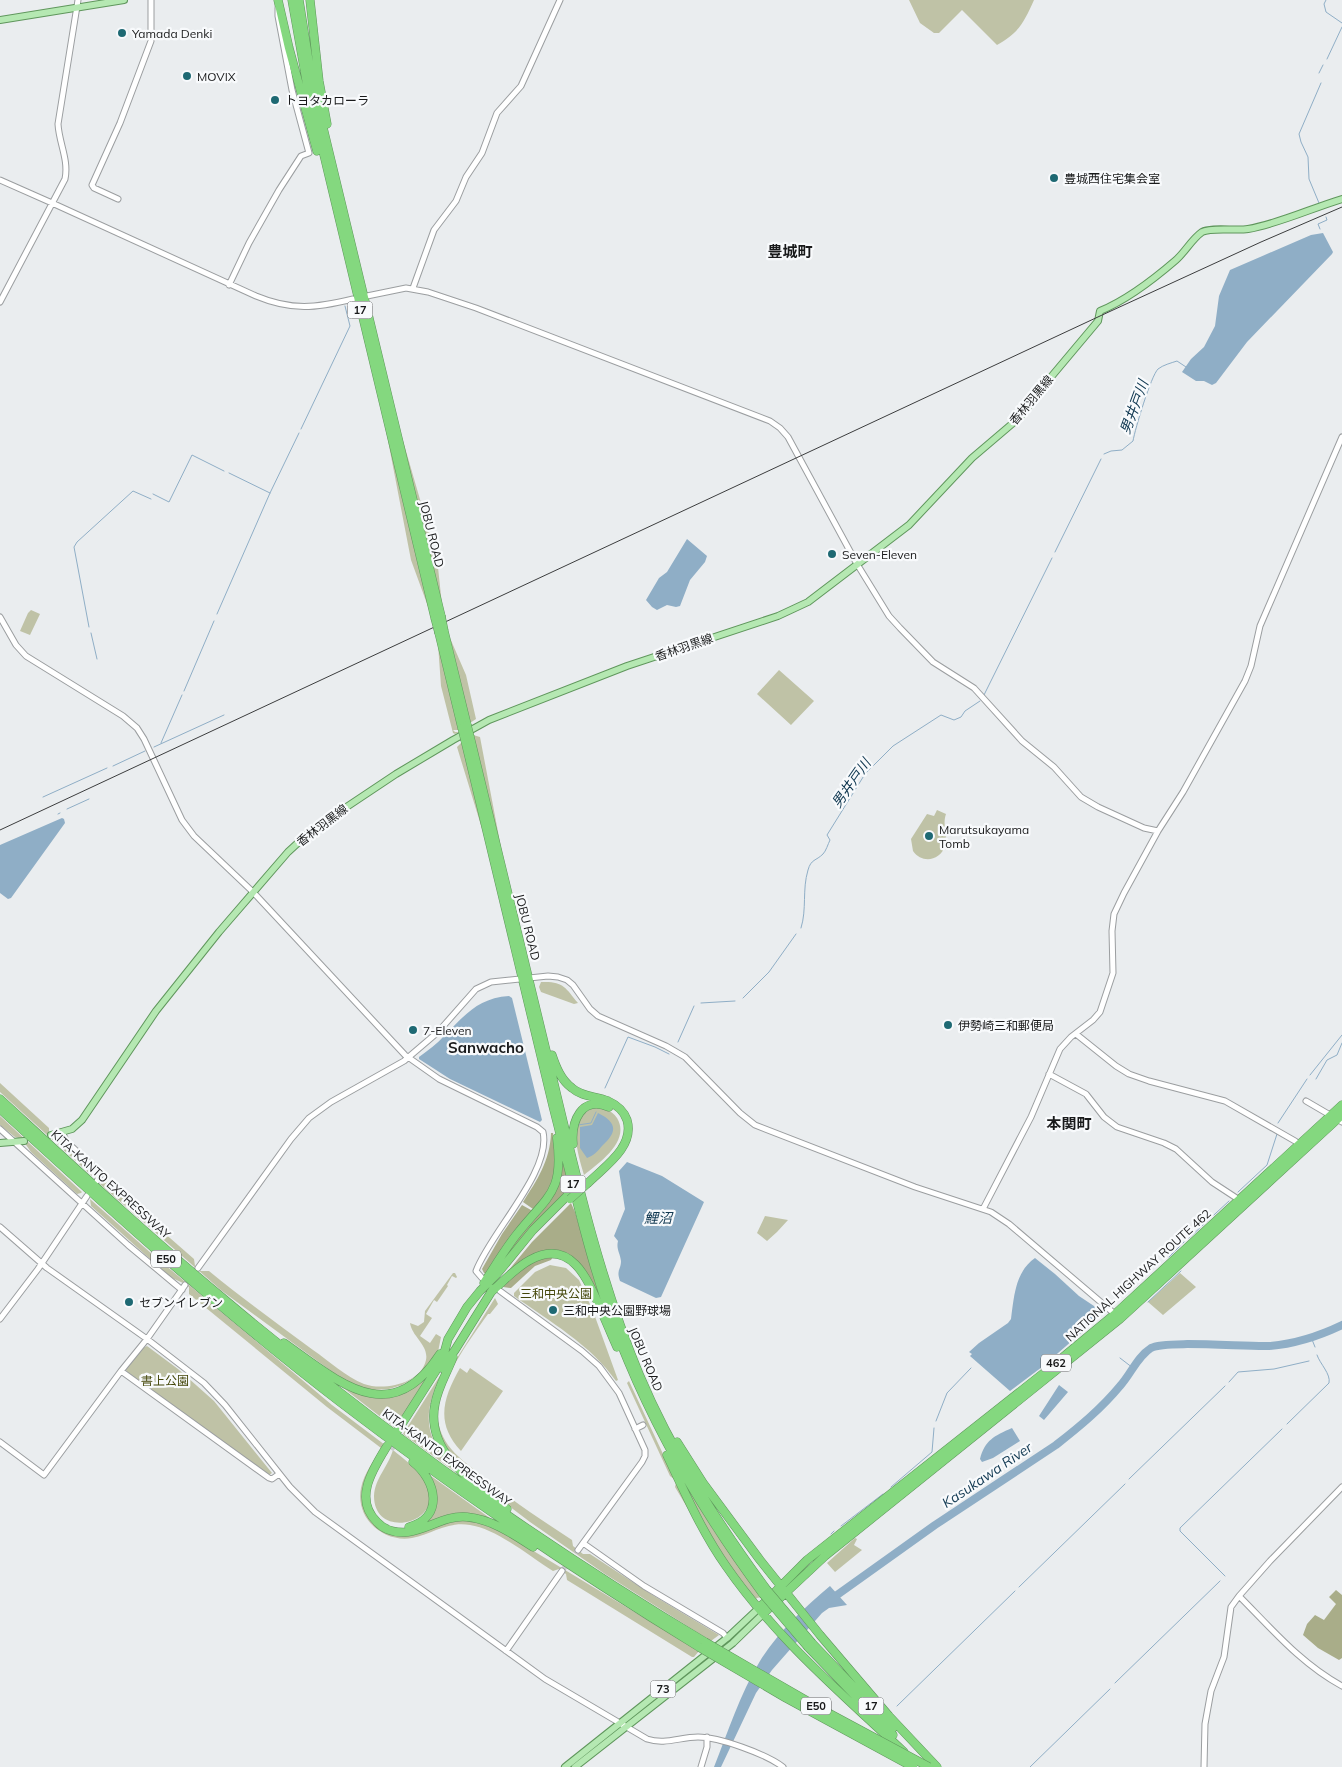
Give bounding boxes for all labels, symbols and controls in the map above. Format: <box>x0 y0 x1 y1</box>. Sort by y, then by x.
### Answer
place label: Yamada Denki <box>131 26 213 41</box>
marker: Yamada Denki <box>116 27 128 39</box>
place label: MOVIX <box>197 69 236 84</box>
marker: MOVIX <box>181 70 193 82</box>
place label: トヨタカローラ <box>285 93 369 108</box>
marker: トヨタカローラ <box>269 94 281 106</box>
place label: 豊城西住宅集会室 <box>1064 171 1160 186</box>
marker: 豊城西住宅集会室 <box>1048 172 1060 184</box>
district label: 豊城町 <box>767 242 813 261</box>
road number: 17 <box>348 302 372 318</box>
street label: 香林羽黒線 <box>1006 372 1056 428</box>
water label: 男井戸川 <box>1116 376 1153 436</box>
street label: JOBU ROAD <box>416 499 448 569</box>
place label: Seven-Eleven <box>842 547 917 562</box>
marker: Seven-Eleven <box>826 548 838 560</box>
street label: 香林羽黒線 <box>653 630 715 664</box>
water label: 男井戸川 <box>828 753 876 811</box>
street label: 香林羽黒線 <box>294 801 350 849</box>
place label: Marutsukayama Tomb <box>939 822 1029 851</box>
marker: Marutsukayama Tomb <box>923 830 935 842</box>
street label: JOBU ROAD <box>512 892 544 962</box>
place label: 伊勢崎三和郵便局 <box>958 1018 1054 1033</box>
marker: 伊勢崎三和郵便局 <box>942 1019 954 1031</box>
place label: 7-Eleven <box>423 1023 472 1038</box>
marker: 7-Eleven <box>407 1024 419 1036</box>
district label: Sanwacho <box>448 1038 524 1057</box>
district label: 本関町 <box>1046 1114 1092 1133</box>
street label: KITA-KANTO EXPRESSWAY <box>48 1126 174 1242</box>
road number: 17 <box>560 1176 586 1192</box>
street label: NATIONAL HIGHWAY ROUTE 462 <box>1062 1206 1214 1344</box>
water label: 鯉沼 <box>644 1209 674 1227</box>
road number: E50 <box>151 1250 181 1268</box>
park label: 三和中央公園 <box>520 1286 592 1301</box>
place label: セブンイレブン <box>139 1295 223 1310</box>
marker: セブンイレブン <box>123 1296 135 1308</box>
place label: 三和中央公園野球場 <box>563 1303 671 1318</box>
marker: 三和中央公園野球場 <box>547 1304 559 1316</box>
street label: JOBU ROAD <box>626 1325 666 1393</box>
road number: 462 <box>1041 1355 1071 1372</box>
park label: 書上公園 <box>141 1373 189 1388</box>
street label: KITA-KANTO EXPRESSWAY <box>380 1405 515 1509</box>
water label: Kasukawa River <box>938 1438 1036 1512</box>
road number: 73 <box>650 1680 676 1698</box>
road number: E50 <box>801 1698 831 1714</box>
road number: 17 <box>858 1698 884 1714</box>

